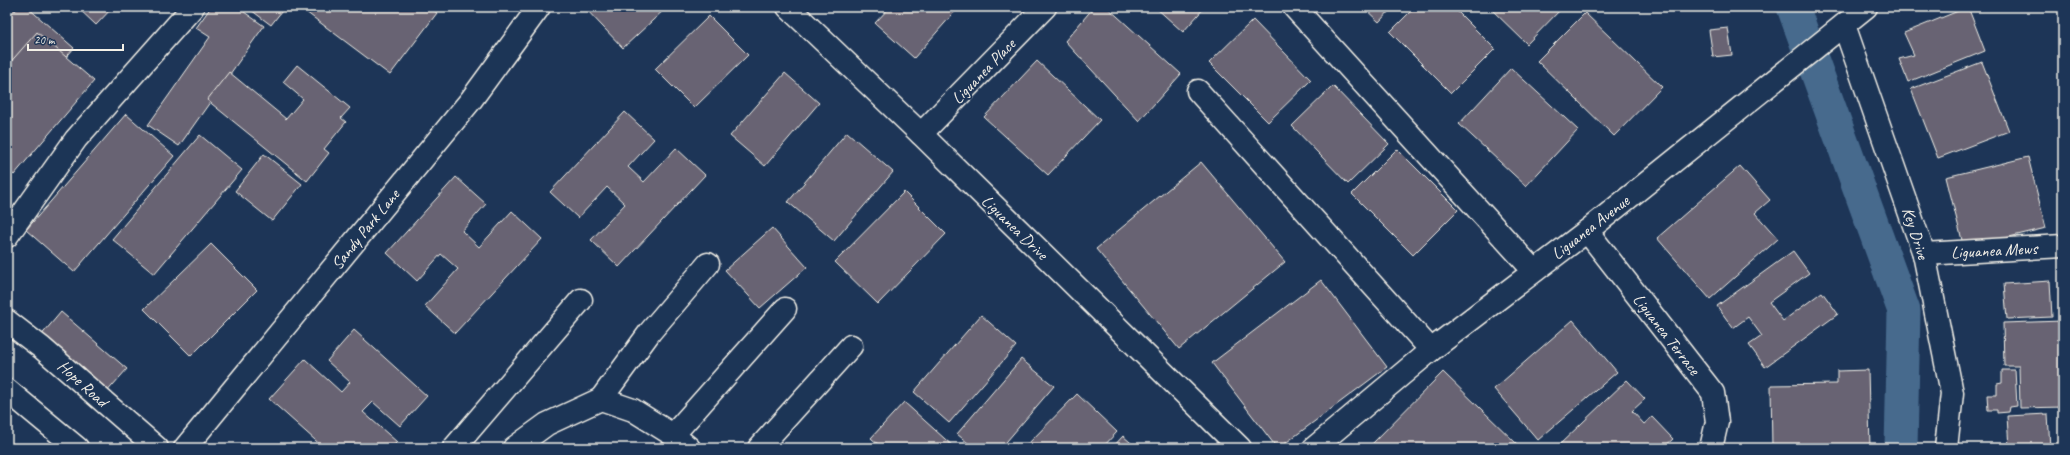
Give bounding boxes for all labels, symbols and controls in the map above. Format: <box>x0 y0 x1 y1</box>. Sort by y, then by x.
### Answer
scale bar <box>28 26 123 52</box>
text: 20 m <box>34 32 56 48</box>
street label: Liguanea Place <box>947 33 1021 109</box>
street label: Sandy Park Lane <box>327 184 405 274</box>
street label: Liguanea Avenue <box>1547 190 1635 264</box>
street label: Liguanea Drive <box>977 191 1053 265</box>
street label: Key Drive <box>1897 204 1934 263</box>
street label: Liguanea Mews <box>1950 238 2040 263</box>
street label: Liguanea Terrace <box>1628 289 1706 380</box>
street label: Hope Road <box>53 355 115 414</box>

